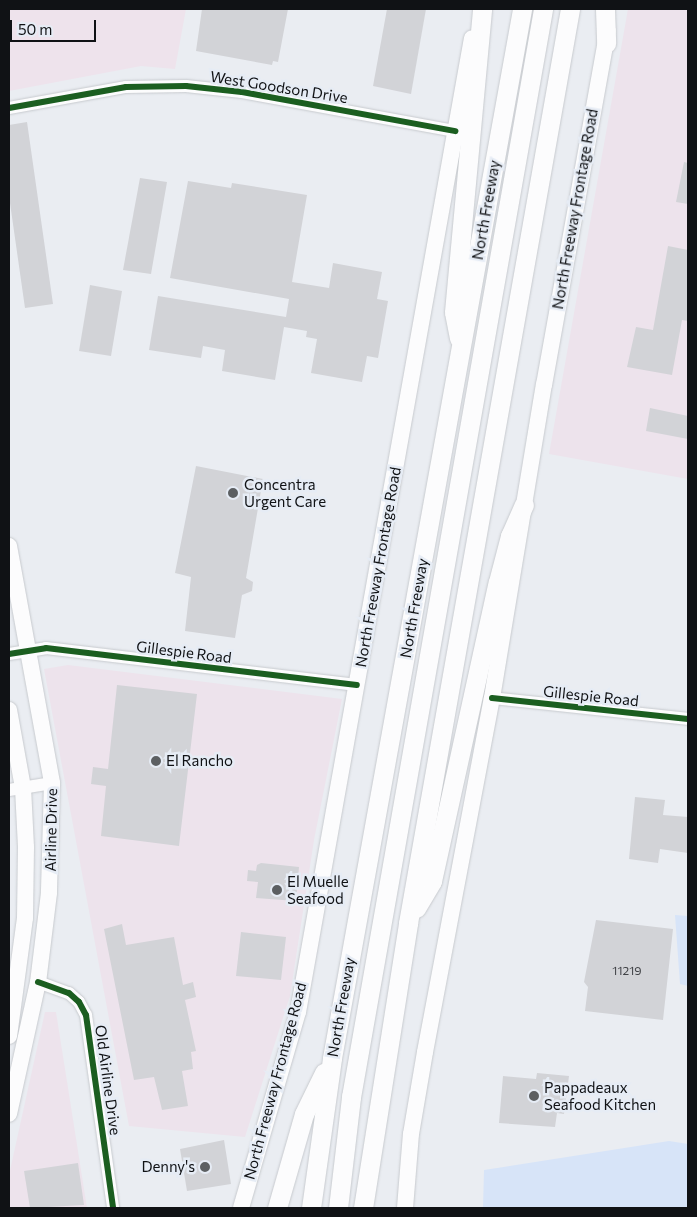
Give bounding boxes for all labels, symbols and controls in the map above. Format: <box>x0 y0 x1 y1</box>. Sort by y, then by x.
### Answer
scale bar <box>12 10 99 42</box>
text: 50 m <box>18 20 52 38</box>
street label: West Goodson Drive <box>209 67 349 107</box>
street label: North Freeway Frontage Road <box>548 107 602 311</box>
street label: North Freeway <box>468 159 504 261</box>
street label: North Freeway Frontage Road <box>351 465 405 669</box>
place label: Concentra Urgent Care <box>244 475 326 510</box>
marker: Concentra Urgent Care <box>226 486 240 500</box>
street label: North Freeway <box>396 557 432 659</box>
street label: Gillespie Road <box>135 637 233 667</box>
street label: Gillespie Road <box>542 682 640 710</box>
place label: El Rancho <box>166 752 233 770</box>
marker: El Rancho <box>150 755 162 767</box>
street label: Airline Drive <box>41 788 61 872</box>
place label: El Muelle Seafood <box>287 872 349 907</box>
marker: El Muelle Seafood <box>271 884 283 896</box>
street label: North Freeway <box>323 956 359 1058</box>
house number: 11219 <box>612 964 642 978</box>
street label: North Freeway Frontage Road <box>240 981 310 1181</box>
street label: Old Airline Drive <box>91 1024 125 1136</box>
place label: Pappadeaux Seafood Kitchen <box>544 1078 656 1113</box>
marker: Pappadeaux Seafood Kitchen <box>528 1090 540 1102</box>
place label: Denny's <box>141 1158 195 1176</box>
marker: Denny's <box>199 1161 211 1173</box>

